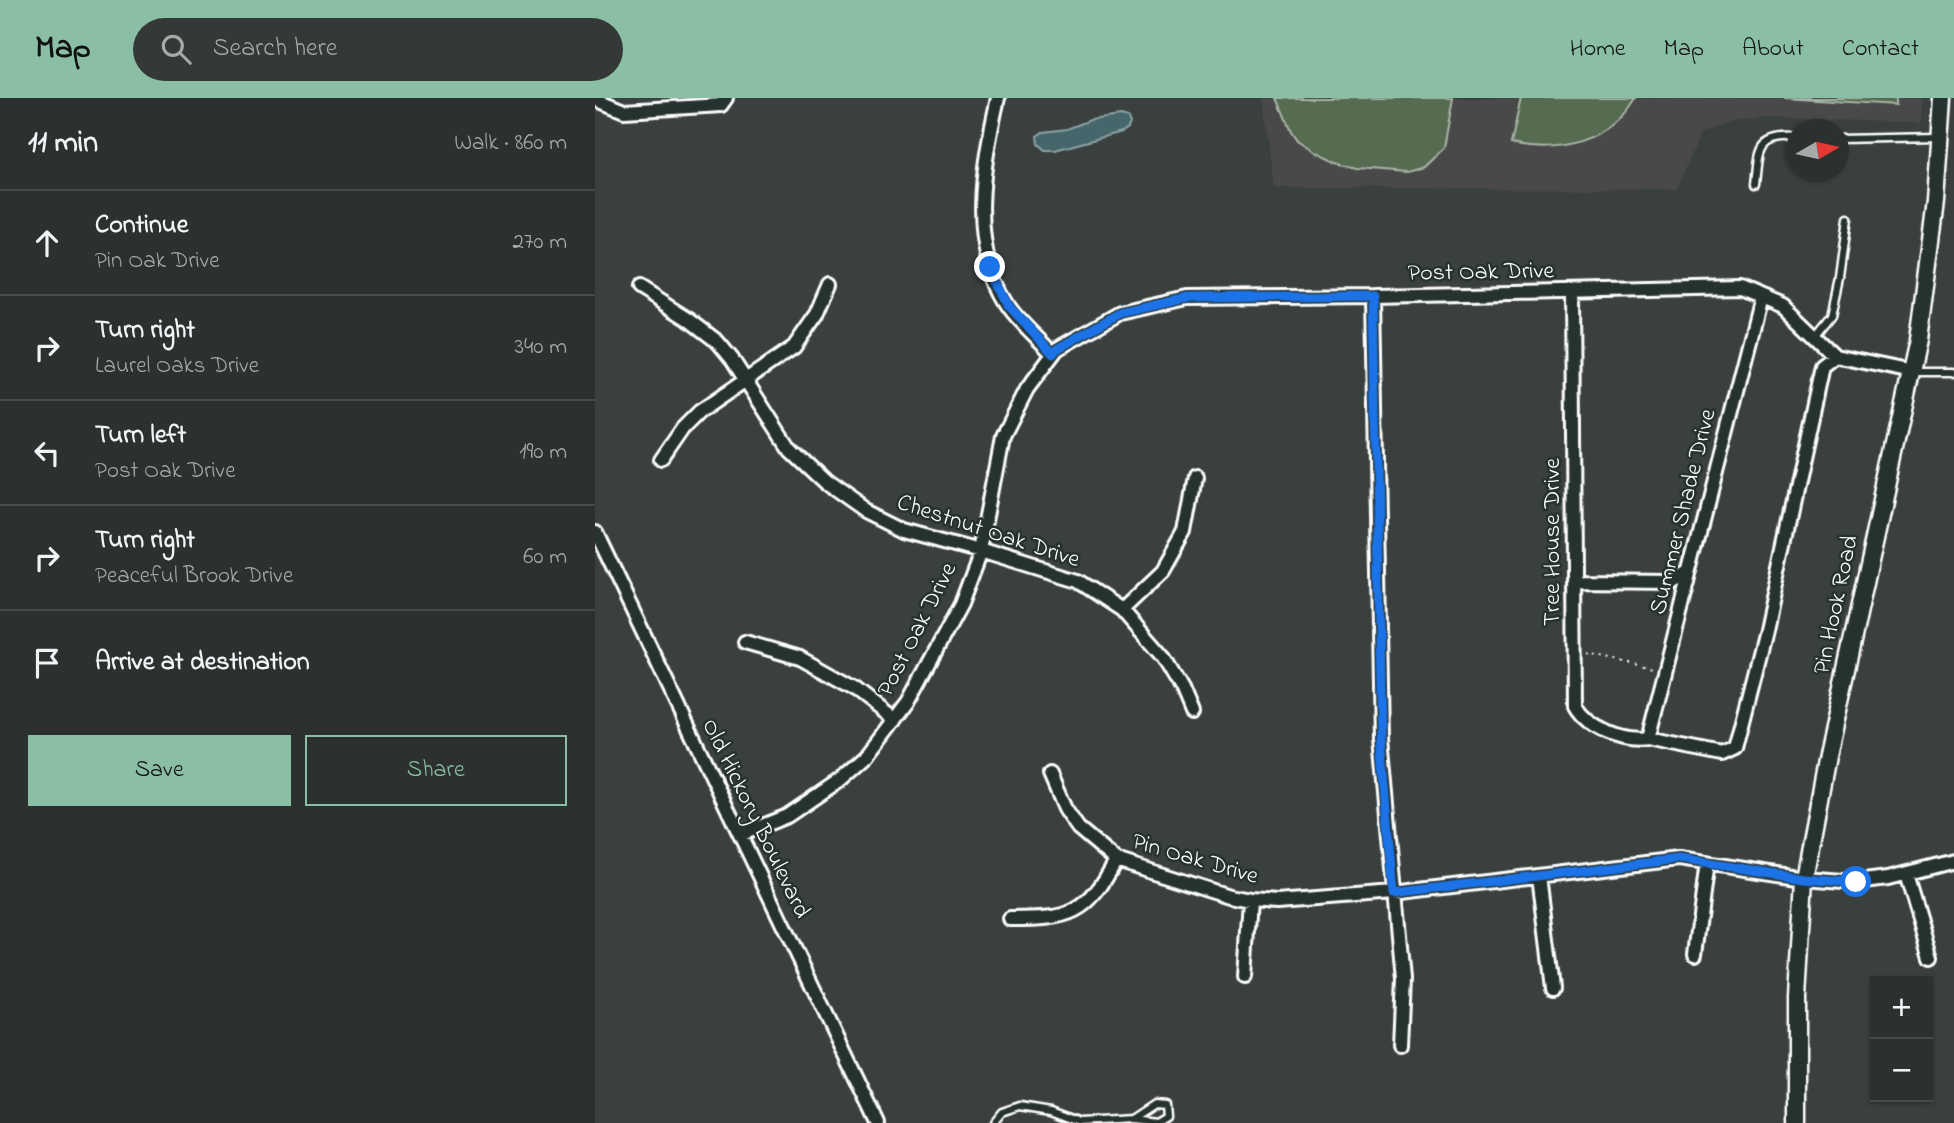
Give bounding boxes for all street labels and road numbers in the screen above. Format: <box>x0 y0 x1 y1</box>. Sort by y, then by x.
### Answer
street label: Post Oak Drive <box>1407 254 1555 292</box>
street label: Summer Shade Drive <box>1642 405 1727 618</box>
street label: Tree House Drive <box>1536 458 1571 626</box>
street label: Chestnut Oak Drive <box>892 486 1084 578</box>
street label: Pin Hook Road <box>1805 532 1869 678</box>
street label: Post Oak Drive <box>869 557 967 703</box>
street label: Old Hickory Boulevard <box>691 713 819 926</box>
street label: Pin Oak Drive <box>1128 825 1263 895</box>

